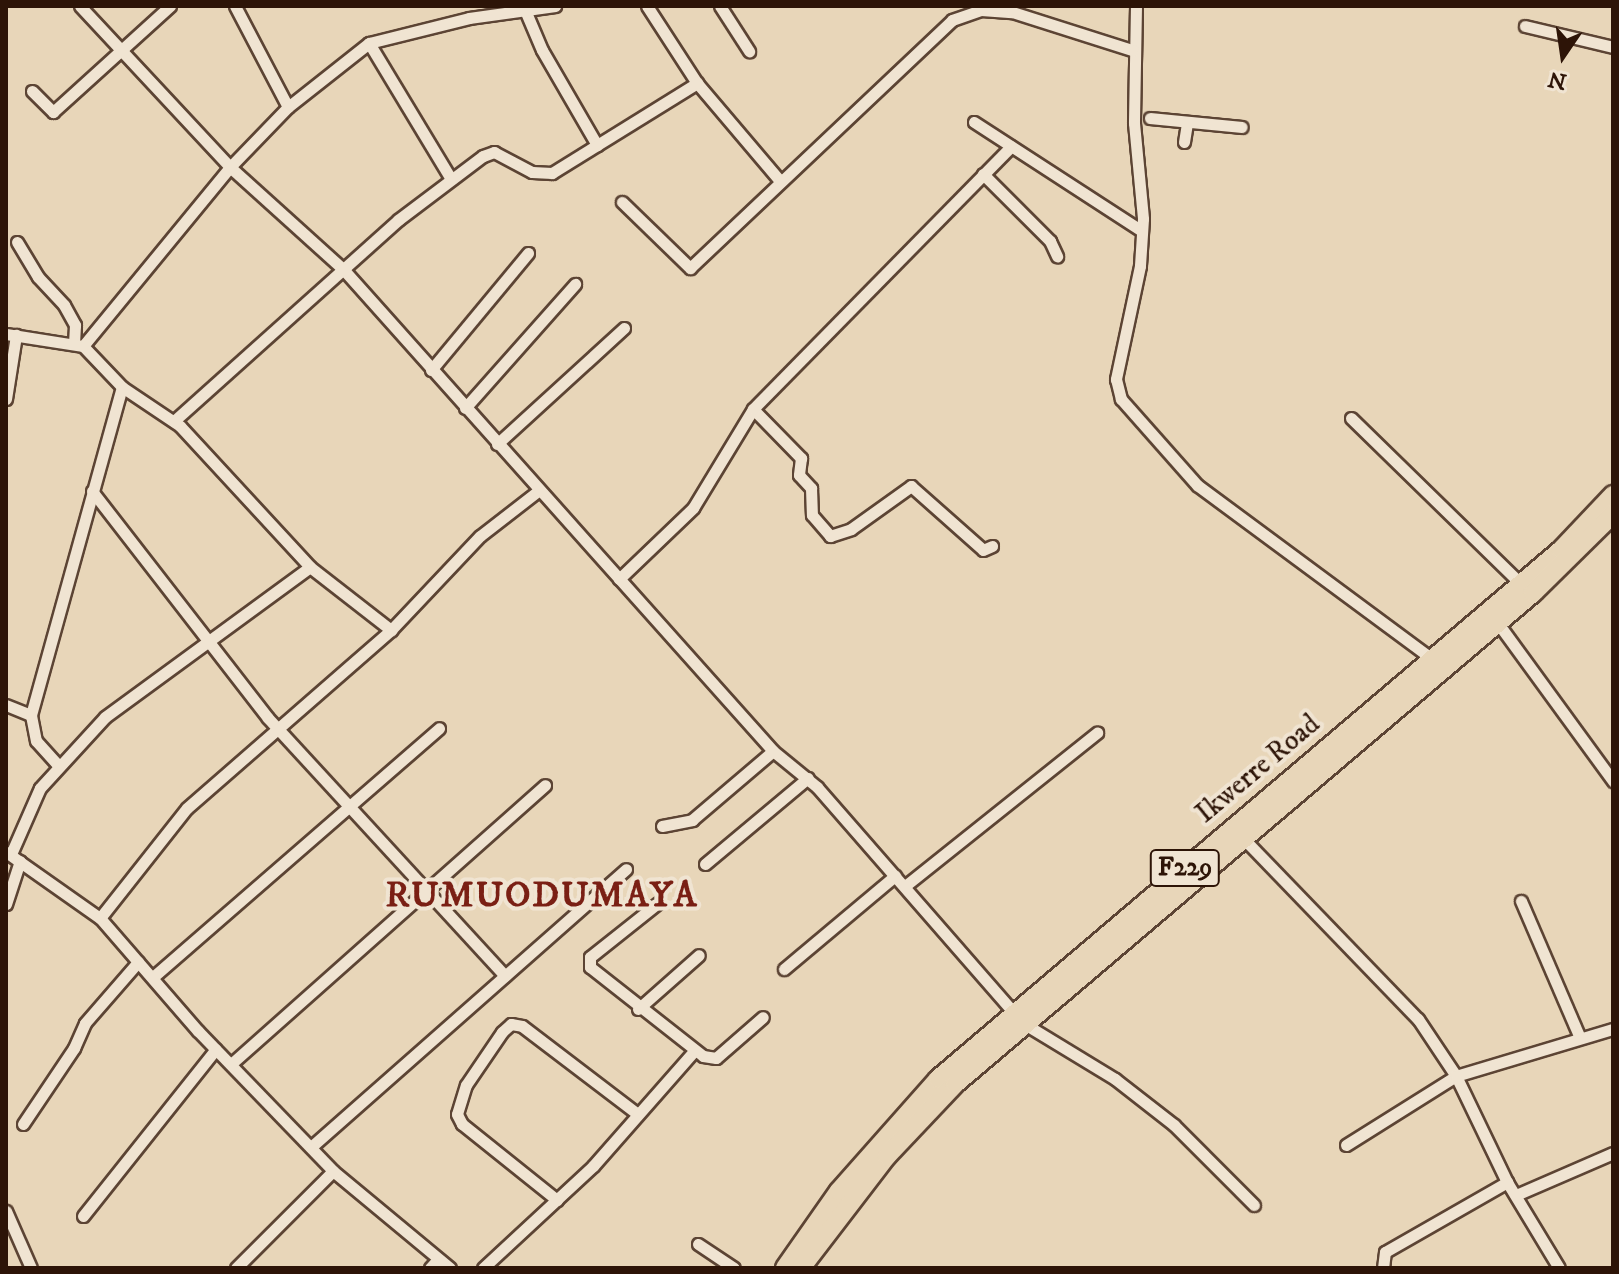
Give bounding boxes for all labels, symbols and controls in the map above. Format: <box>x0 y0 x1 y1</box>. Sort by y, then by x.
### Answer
north arrow <box>1523 16 1603 96</box>
text: N <box>1546 65 1569 95</box>
street label: Ikwerre Road <box>1189 708 1327 830</box>
road number: F229 <box>1149 846 1221 890</box>
district label: RUMUODUMAYA <box>385 874 699 918</box>

